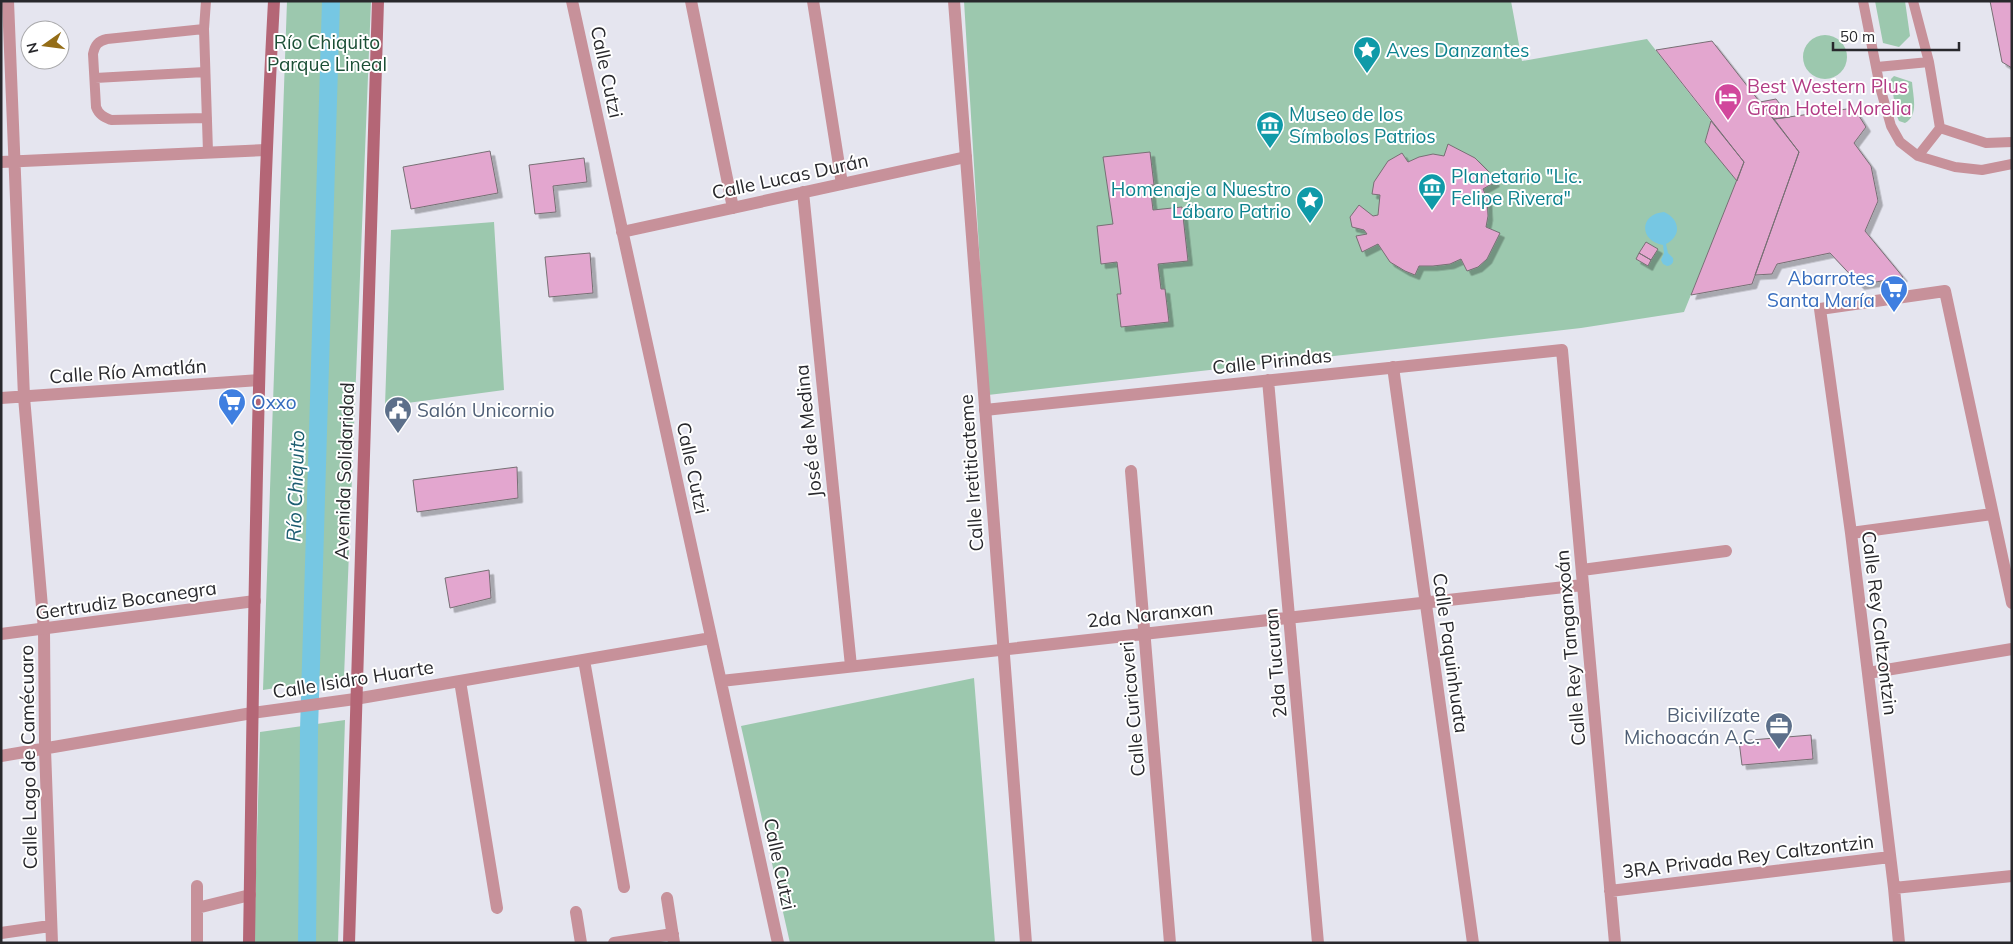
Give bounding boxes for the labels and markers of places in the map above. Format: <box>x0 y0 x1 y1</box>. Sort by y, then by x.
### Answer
place icon: Aves Danzantes <box>1352 35 1382 74</box>
place label: Aves Danzantes <box>1386 38 1529 62</box>
place label: Best Western Plus Gran Hotel Morelia <box>1747 74 1912 120</box>
hotel icon: Best Western Plus Gran Hotel Morelia <box>1713 82 1743 121</box>
place label: Museo de los Símbolos Patrios <box>1289 102 1436 148</box>
museum icon: Museo de los Símbolos Patrios <box>1255 110 1285 149</box>
place label: Planetario "Lic. Felipe Rivera" <box>1451 164 1582 210</box>
museum icon: Planetario "Lic. Felipe Rivera" <box>1417 172 1447 211</box>
place label: Homenaje a Nuestro Lábaro Patrio <box>1111 177 1291 223</box>
place icon: Homenaje a Nuestro Lábaro Patrio <box>1295 185 1325 224</box>
place label: Abarrotes Santa María <box>1767 266 1875 312</box>
supermarket icon: Abarrotes Santa María <box>1879 274 1909 313</box>
supermarket icon: Oxxo <box>217 387 247 426</box>
place label: Oxxo <box>251 390 297 414</box>
public building icon: Salón Unicornio <box>383 395 413 434</box>
place label: Salón Unicornio <box>417 398 555 422</box>
place label: Bicivilízate Michoacán A.C. <box>1624 703 1760 749</box>
office icon: Bicivilízate Michoacán A.C. <box>1764 711 1794 750</box>

